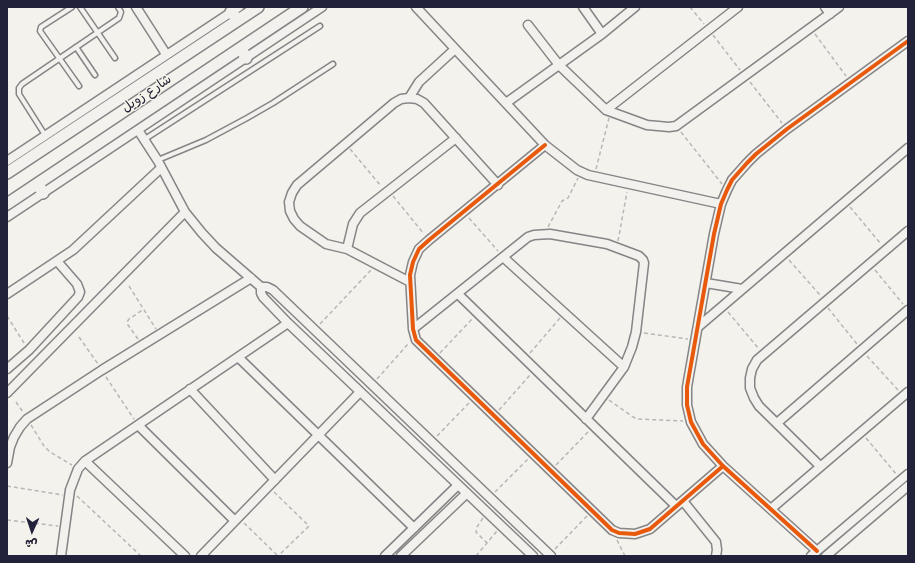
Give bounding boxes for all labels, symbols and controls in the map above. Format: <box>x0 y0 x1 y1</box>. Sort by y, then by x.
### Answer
street label: شارع زويل <box>119 72 175 116</box>
north arrow <box>12 511 52 551</box>
text: ش <box>25 537 38 550</box>

